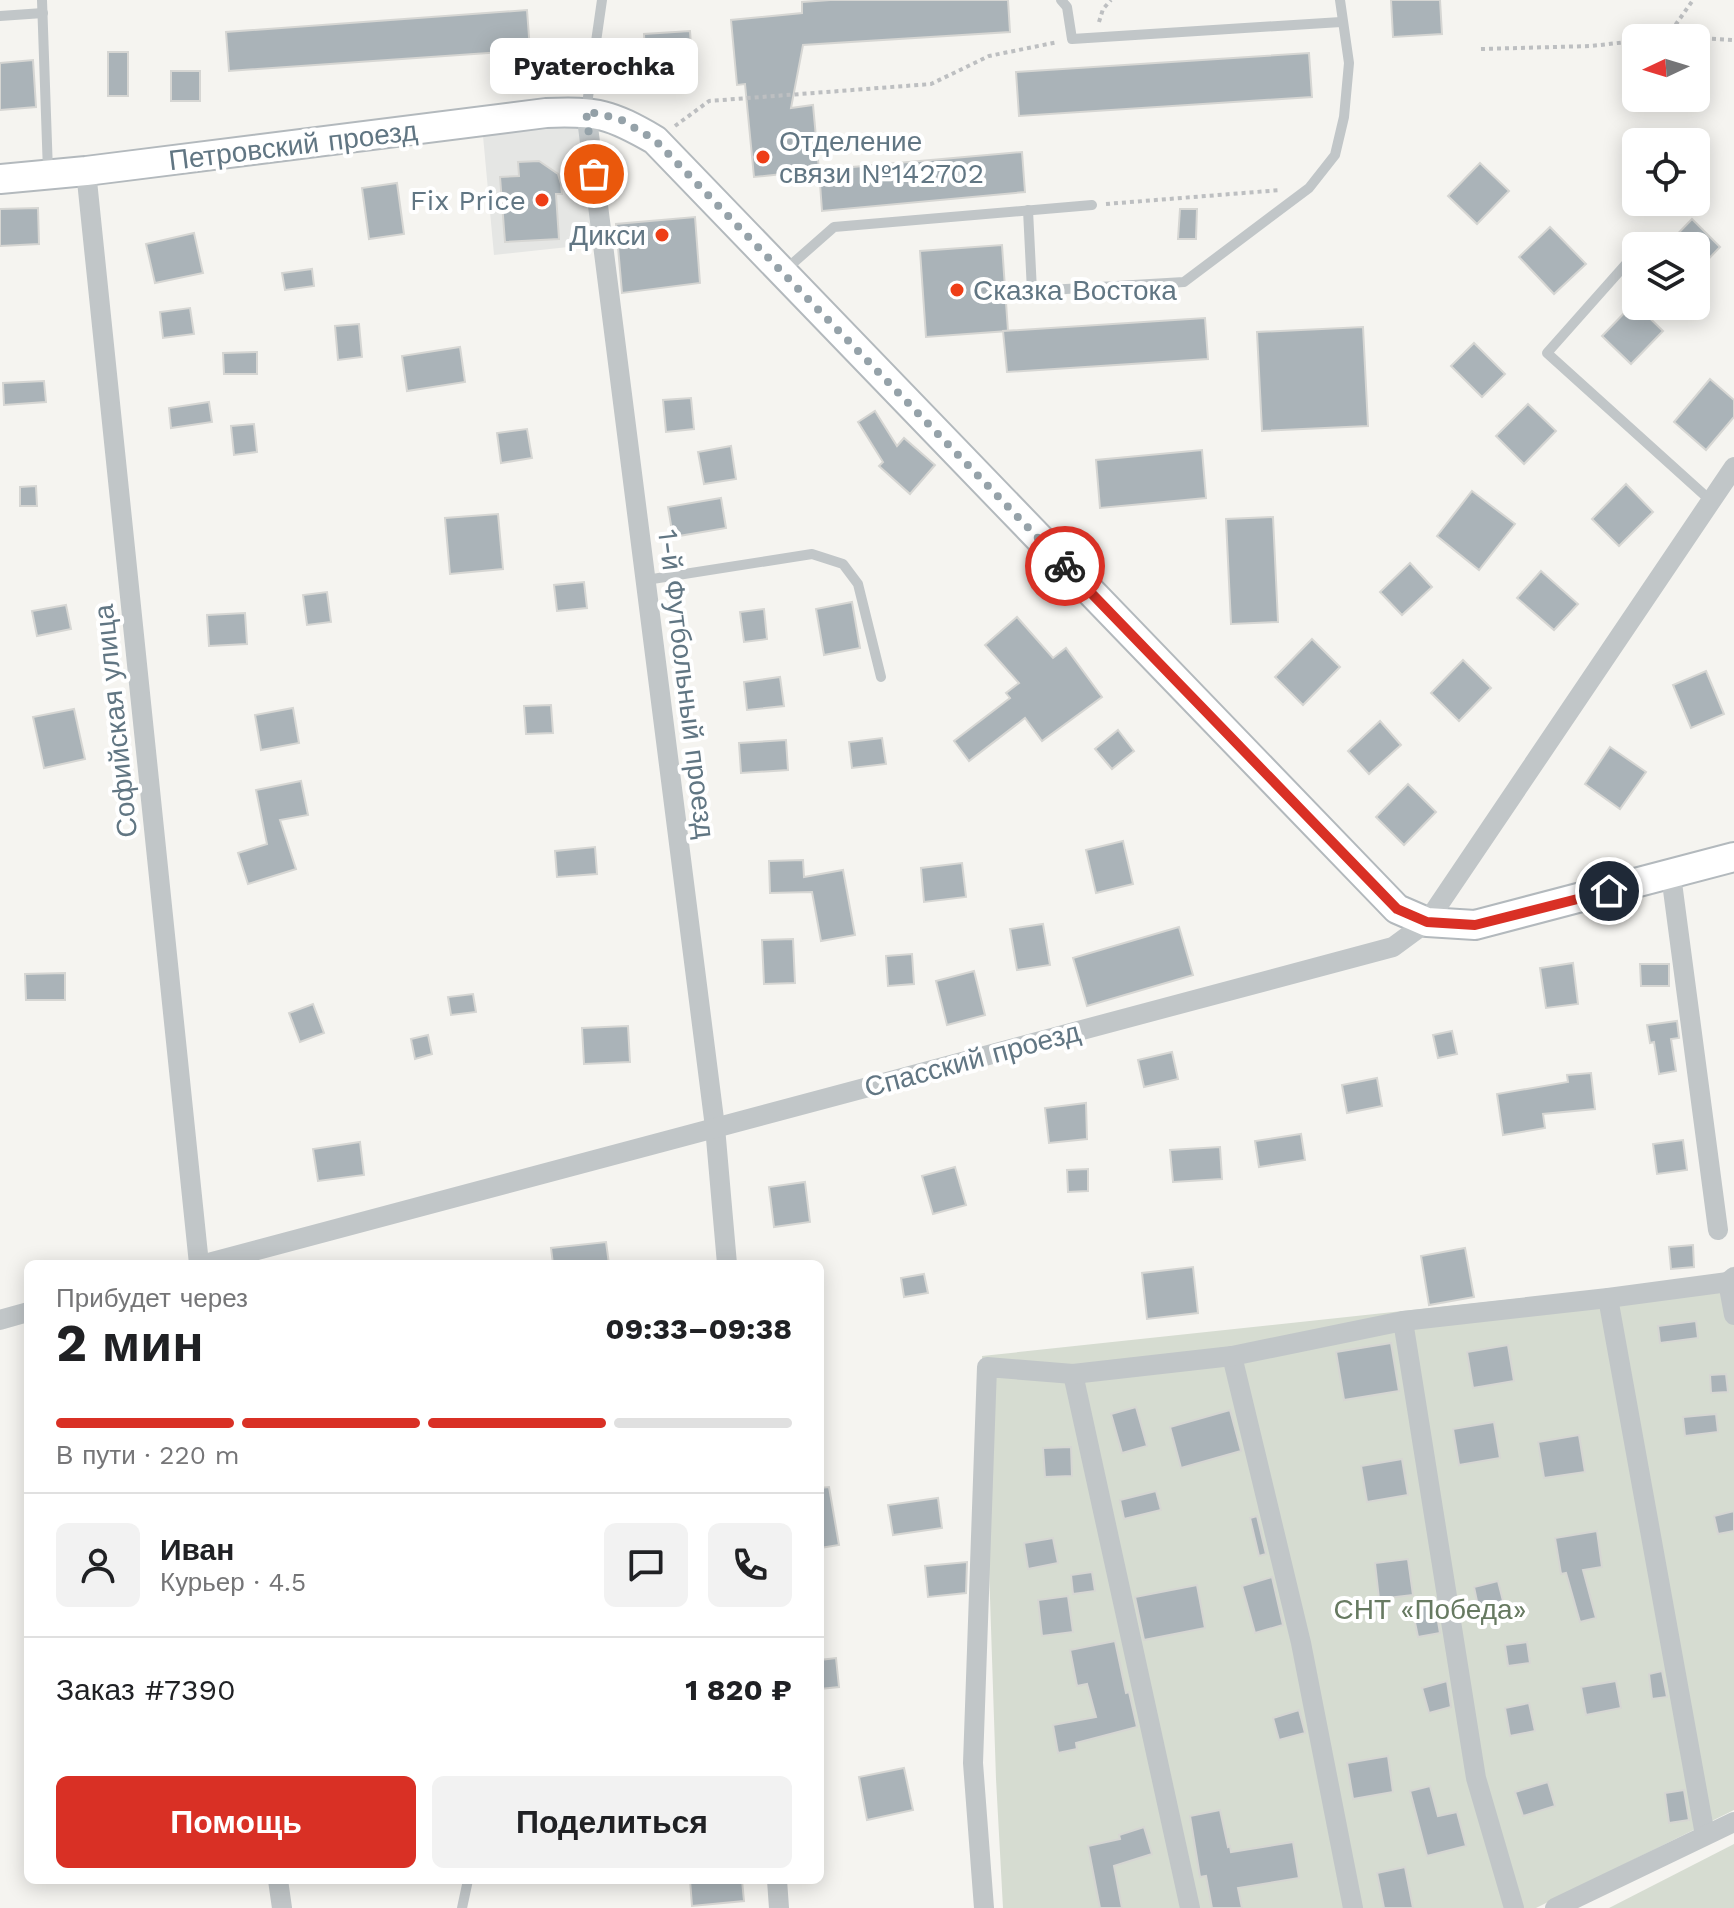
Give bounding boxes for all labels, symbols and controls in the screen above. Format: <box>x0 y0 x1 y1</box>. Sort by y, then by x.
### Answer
north arrow <box>1622 24 1710 112</box>
map controls <box>1622 24 1710 320</box>
callout: Pyaterochka <box>490 38 698 94</box>
text: Pyaterochka <box>513 51 675 81</box>
street label: Петровский проезд <box>167 114 419 177</box>
place label: Отделение связи №142702 <box>779 125 984 190</box>
button: locate <box>1622 128 1710 216</box>
pin <box>560 140 628 208</box>
marker: Отделение связи №142702 <box>754 148 772 166</box>
icon: bag <box>572 152 616 196</box>
place label: Fix Price <box>410 184 526 217</box>
marker: Fix Price <box>533 191 551 209</box>
place label: Дикси <box>569 219 646 252</box>
marker: Дикси <box>653 226 671 244</box>
button: layers <box>1622 232 1710 320</box>
place label: Сказка Востока <box>973 274 1177 307</box>
marker: Сказка Востока <box>948 281 966 299</box>
courier <box>1025 526 1105 606</box>
street label: 1-й Футбольный проезд <box>651 528 722 840</box>
icon: bike <box>1043 544 1087 588</box>
street label: Софийская улица <box>87 602 144 839</box>
pin <box>1575 857 1643 925</box>
icon: home <box>1587 869 1631 913</box>
street label: Спасский проезд <box>861 1015 1084 1104</box>
text: Прибудет через <box>56 1283 248 1313</box>
text: 09:33–09:38 <box>605 1311 792 1346</box>
text: 2 мин <box>56 1313 204 1374</box>
text: В пути · 220 m <box>56 1440 239 1470</box>
button: person <box>56 1523 140 1607</box>
button: chat <box>604 1523 688 1607</box>
button: phone <box>708 1523 792 1607</box>
text: Иван <box>160 1532 234 1567</box>
text: Курьер · 4.5 <box>160 1567 306 1597</box>
park label: СНТ «Победа» <box>1334 1593 1527 1626</box>
text: Заказ #7390 <box>56 1672 236 1707</box>
text: 1 820 ₽ <box>685 1672 792 1707</box>
button: Помощь <box>56 1776 416 1868</box>
button: Поделиться <box>432 1776 792 1868</box>

